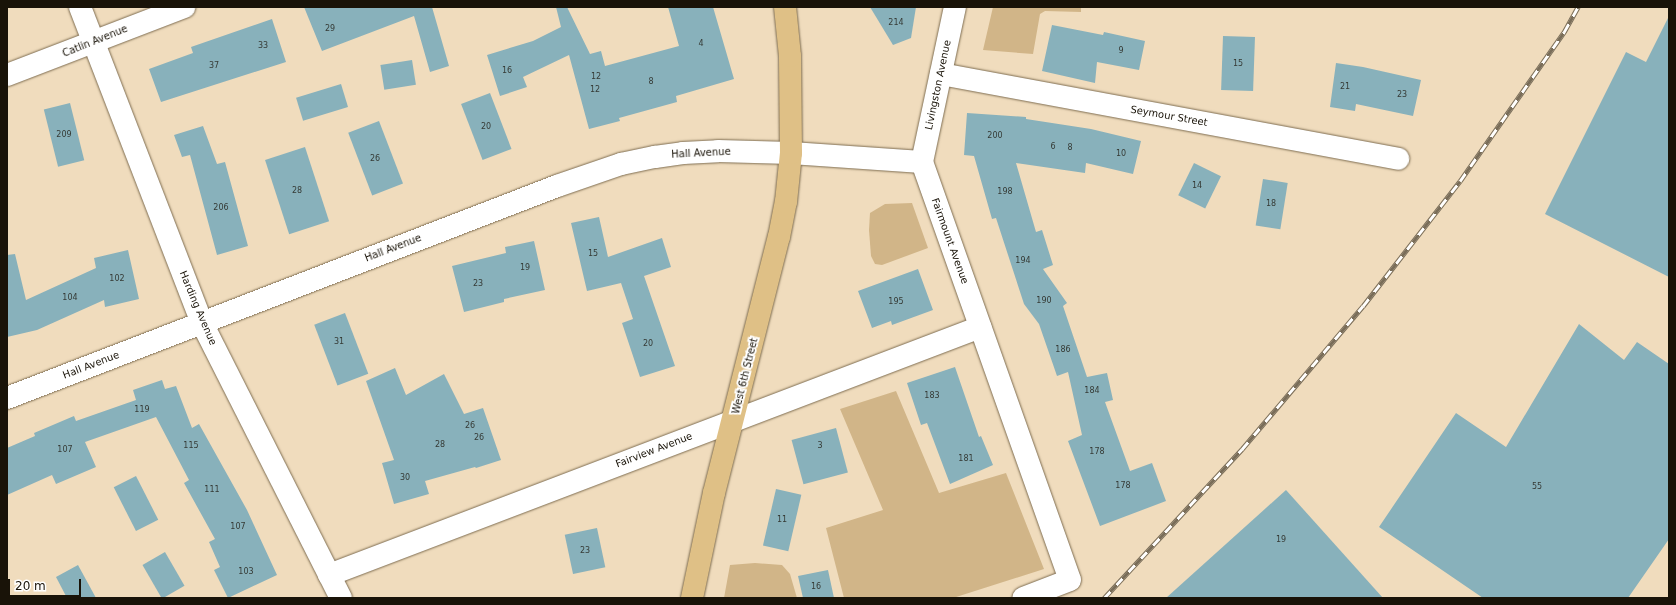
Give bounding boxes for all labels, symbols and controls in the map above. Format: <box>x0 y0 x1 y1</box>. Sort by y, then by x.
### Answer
house number: 214 <box>888 18 904 28</box>
street label: Catlin Avenue <box>61 22 129 60</box>
house number: 29 <box>325 24 335 34</box>
house number: 4 <box>698 39 704 49</box>
street label: Livingston Avenue <box>923 39 953 131</box>
house number: 33 <box>258 41 268 51</box>
house number: 9 <box>1118 46 1124 56</box>
house number: 15 <box>1233 59 1243 69</box>
house number: 37 <box>209 61 219 71</box>
house number: 16 <box>502 66 512 76</box>
house number: 12 <box>591 72 601 82</box>
house number: 8 <box>648 77 654 87</box>
house number: 21 <box>1340 82 1350 92</box>
house number: 12 <box>590 85 600 95</box>
house number: 23 <box>1397 90 1407 100</box>
street label: Seymour Street <box>1129 103 1209 129</box>
house number: 20 <box>481 122 491 132</box>
house number: 209 <box>56 130 72 140</box>
house number: 200 <box>987 131 1003 141</box>
house number: 6 <box>1050 142 1056 152</box>
house number: 8 <box>1067 143 1073 153</box>
street label: Hall Avenue <box>671 145 731 161</box>
house number: 10 <box>1116 149 1126 159</box>
house number: 26 <box>370 154 380 164</box>
house number: 14 <box>1192 181 1202 191</box>
house number: 28 <box>292 186 302 196</box>
house number: 198 <box>997 187 1013 197</box>
street label: Fairmount Avenue <box>929 196 971 286</box>
house number: 18 <box>1266 199 1276 209</box>
house number: 206 <box>213 203 229 213</box>
street label: Hall Avenue <box>363 232 423 264</box>
house number: 15 <box>588 249 598 259</box>
house number: 194 <box>1015 256 1031 266</box>
house number: 19 <box>520 263 530 273</box>
street label: Harding Avenue <box>177 269 219 347</box>
house number: 102 <box>109 274 125 284</box>
house number: 23 <box>473 279 483 289</box>
house number: 104 <box>62 293 78 303</box>
house number: 190 <box>1036 296 1052 306</box>
house number: 195 <box>888 297 904 307</box>
house number: 31 <box>334 337 344 347</box>
street label: West 6th Street <box>730 337 760 415</box>
house number: 20 <box>643 339 653 349</box>
house number: 186 <box>1055 345 1071 355</box>
street label: Hall Avenue <box>61 349 121 381</box>
house number: 184 <box>1084 386 1100 396</box>
house number: 183 <box>924 391 940 401</box>
house number: 119 <box>134 405 150 415</box>
house number: 26 <box>465 421 475 431</box>
street label: Fairview Avenue <box>614 430 694 470</box>
house number: 26 <box>474 433 484 443</box>
house number: 28 <box>435 440 445 450</box>
house number: 115 <box>183 441 199 451</box>
house number: 3 <box>817 441 823 451</box>
house number: 107 <box>57 445 73 455</box>
house number: 178 <box>1089 447 1105 457</box>
house number: 181 <box>958 454 974 464</box>
house number: 30 <box>400 473 410 483</box>
house number: 178 <box>1115 481 1131 491</box>
house number: 55 <box>1532 482 1542 492</box>
house number: 111 <box>204 485 220 495</box>
house number: 11 <box>777 515 787 525</box>
house number: 107 <box>230 522 246 532</box>
house number: 19 <box>1276 535 1286 545</box>
house number: 23 <box>580 546 590 556</box>
house number: 103 <box>238 567 254 577</box>
scale bar <box>10 571 83 597</box>
text: 20 m <box>15 579 46 593</box>
house number: 16 <box>811 582 821 592</box>

